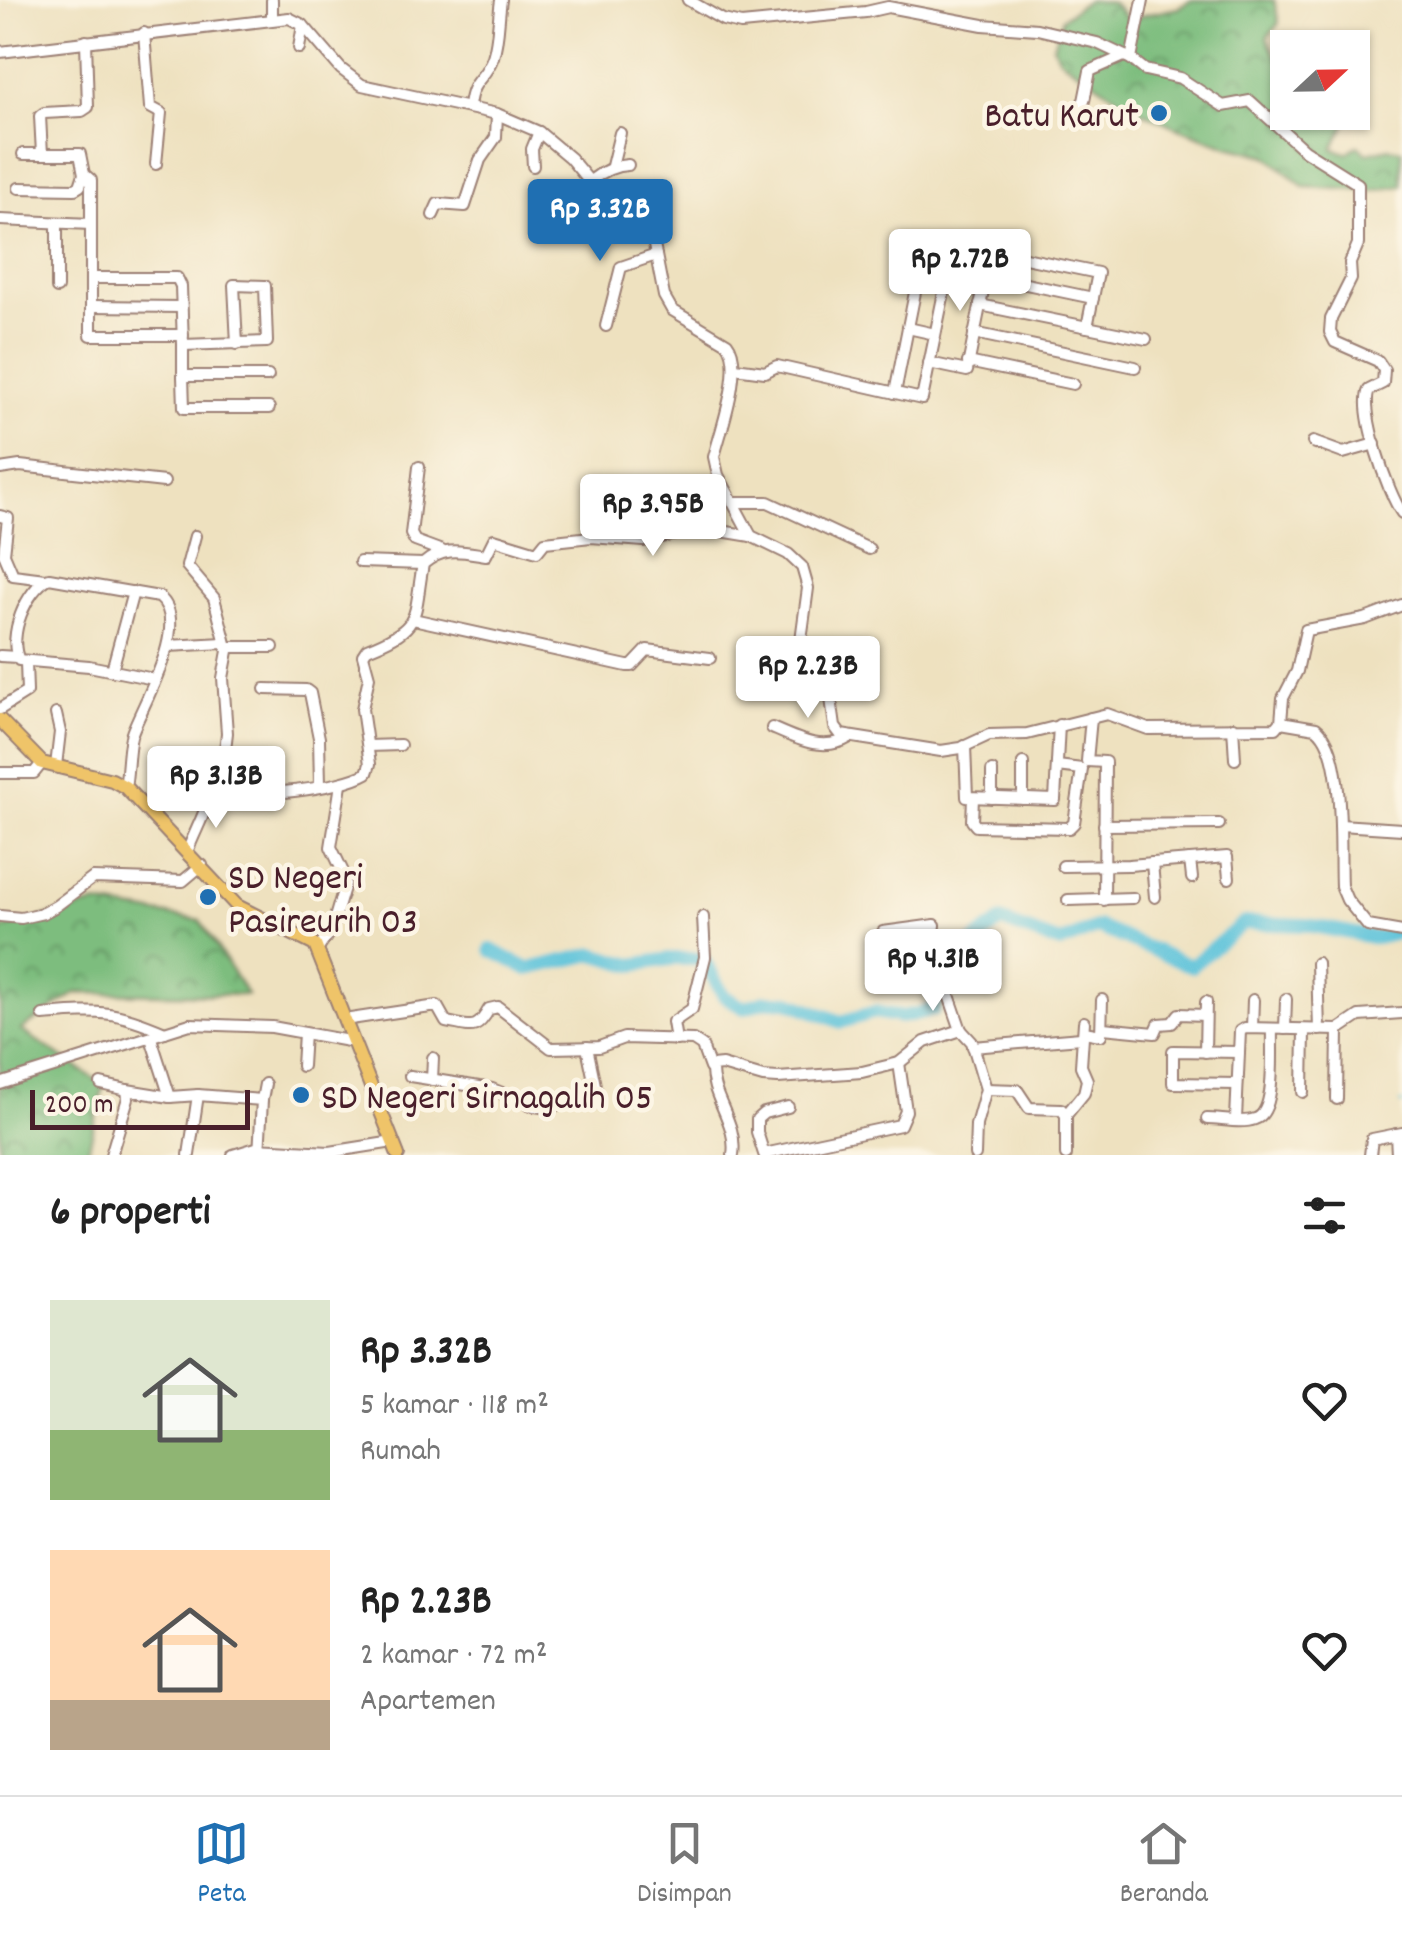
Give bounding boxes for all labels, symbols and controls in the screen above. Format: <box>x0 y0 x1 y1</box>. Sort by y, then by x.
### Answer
north arrow <box>1270 30 1370 130</box>
map controls <box>1270 30 1370 130</box>
place label: Batu Karut <box>984 91 1139 146</box>
marker: Batu Karut <box>1148 102 1170 124</box>
pin: Rp 3.32B <box>497 179 703 264</box>
text: Rp 3.32B <box>550 188 650 234</box>
pin: Rp 2.72B <box>857 229 1063 314</box>
text: Rp 2.72B <box>911 238 1009 284</box>
pin: Rp 3.95B <box>550 474 756 559</box>
text: Rp 3.95B <box>602 483 704 529</box>
pin: Rp 2.23B <box>705 636 911 721</box>
text: Rp 2.23B <box>758 645 858 691</box>
pin: Rp 3.13B <box>113 746 319 831</box>
text: Rp 3.13B <box>169 755 263 801</box>
place label: SD Negeri Pasireurih 03 <box>228 853 418 952</box>
marker: SD Negeri Pasireurih 03 <box>197 886 219 908</box>
pin: Rp 4.31B <box>830 929 1036 1014</box>
text: Rp 4.31B <box>887 938 979 984</box>
place label: SD Negeri Sirnagalih 05 <box>321 1073 653 1128</box>
marker: SD Negeri Sirnagalih 05 <box>290 1084 312 1106</box>
scale bar <box>30 1085 250 1130</box>
text: 200 m <box>45 1087 113 1127</box>
text: 6 properti <box>50 1185 210 1245</box>
icon: filters <box>1297 1188 1352 1243</box>
text: Rp 3.32B <box>360 1324 492 1384</box>
icon: home <box>130 1340 250 1460</box>
icon: heart <box>1297 1373 1352 1428</box>
text: 5 kamar · 118 m² <box>360 1384 549 1430</box>
text: Rumah <box>360 1430 441 1476</box>
text: Rp 2.23B <box>360 1574 492 1634</box>
icon: home <box>130 1590 250 1710</box>
icon: heart <box>1297 1623 1352 1678</box>
text: 2 kamar · 72 m² <box>360 1634 548 1680</box>
text: Apartemen <box>360 1680 496 1726</box>
tab: Peta <box>194 1816 249 1916</box>
tab: Disimpan <box>637 1816 732 1916</box>
tab: Beranda <box>1120 1816 1208 1916</box>

